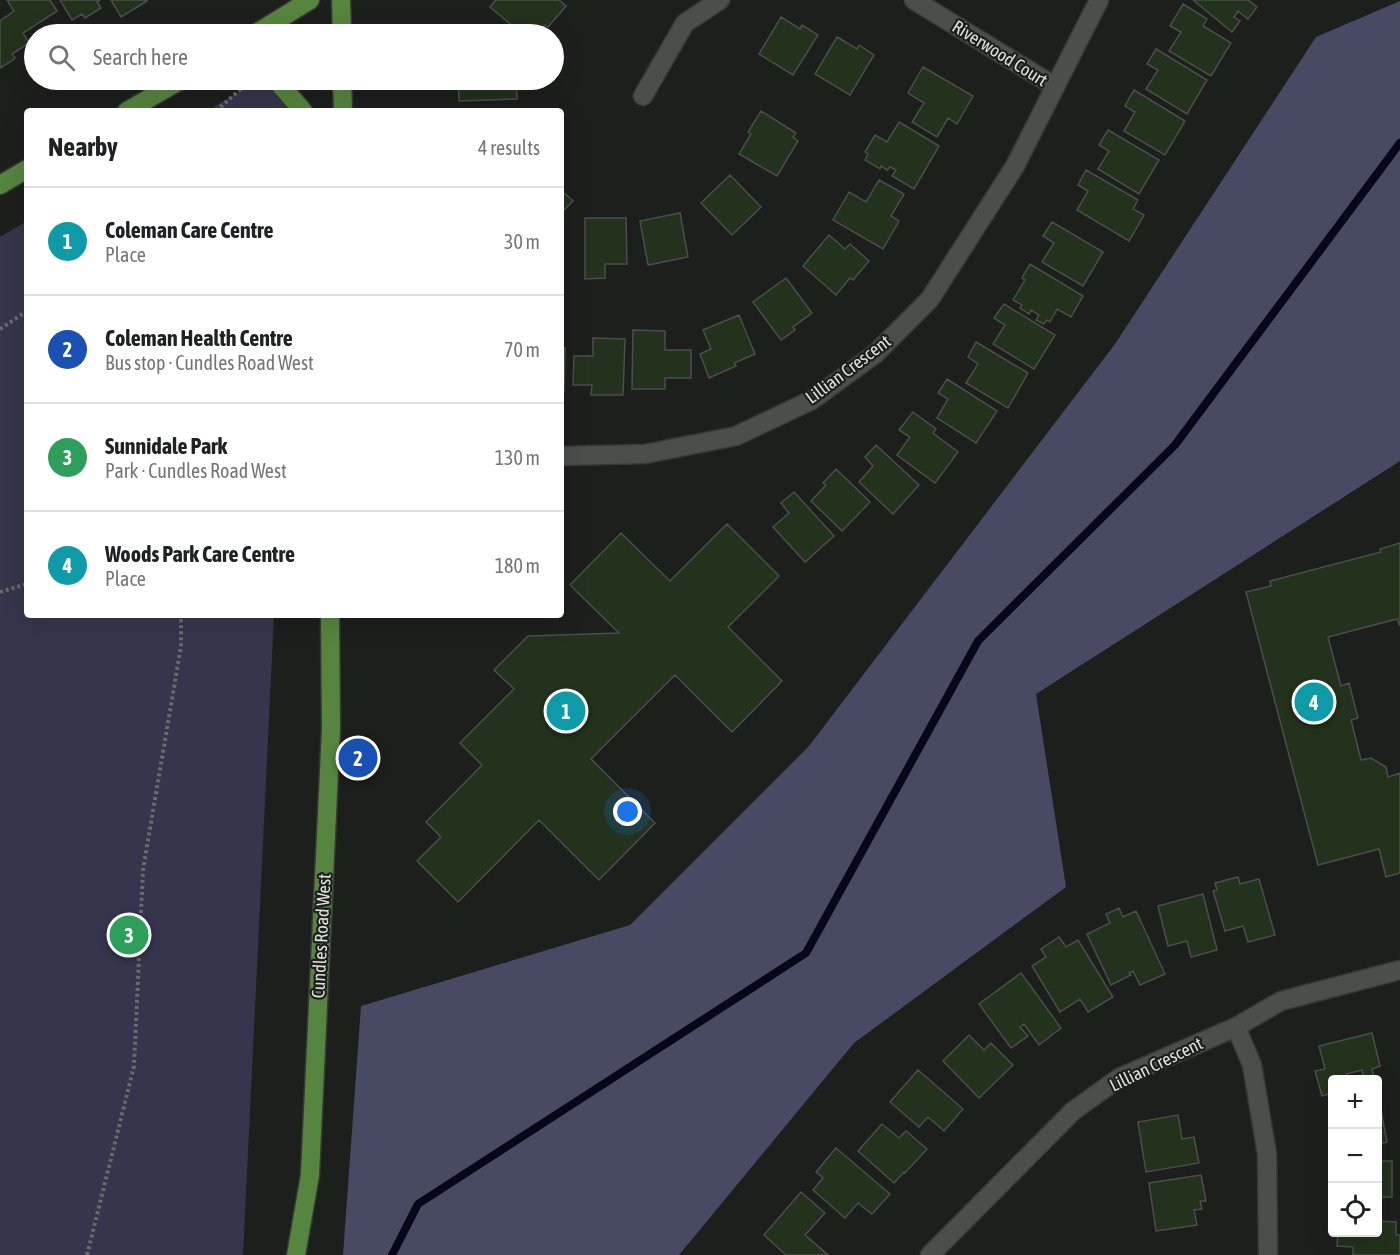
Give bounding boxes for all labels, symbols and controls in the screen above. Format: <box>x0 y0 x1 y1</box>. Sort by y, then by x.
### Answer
street label: Riverwood Court <box>949 16 1051 90</box>
search box <box>24 24 564 90</box>
icon: search <box>45 41 78 74</box>
text: Search here <box>93 44 188 70</box>
text: Nearby <box>48 132 118 162</box>
text: 4 results <box>478 136 540 159</box>
text: Coleman Care Centre <box>105 217 274 243</box>
text: 1 <box>63 230 72 253</box>
text: 30 m <box>504 230 540 253</box>
text: Place <box>105 243 146 266</box>
text: Coleman Health Centre <box>105 325 293 351</box>
street label: Lillian Crescent <box>801 330 895 408</box>
text: 2 <box>63 338 72 361</box>
text: 70 m <box>504 338 540 361</box>
text: Bus stop · Cundles Road West <box>105 351 314 374</box>
text: Sunnidale Park <box>105 433 227 459</box>
text: 3 <box>63 446 72 469</box>
text: 130 m <box>495 446 540 469</box>
text: Park · Cundles Road West <box>105 459 287 482</box>
text: Woods Park Care Centre <box>105 541 295 567</box>
text: 4 <box>63 554 72 577</box>
text: 180 m <box>495 554 540 577</box>
text: Place <box>105 567 146 590</box>
pin: 4 <box>1294 680 1334 724</box>
pin: 1 <box>546 688 586 734</box>
pin: 2 <box>338 736 378 780</box>
your location <box>613 797 642 826</box>
street label: Cundles Road West <box>307 873 335 999</box>
pin: 3 <box>110 912 148 958</box>
street label: Lillian Crescent <box>1106 1032 1206 1096</box>
map controls <box>1328 1075 1382 1237</box>
button: + <box>1328 1075 1382 1129</box>
button: − <box>1328 1129 1382 1183</box>
button: locate <box>1328 1183 1382 1237</box>

